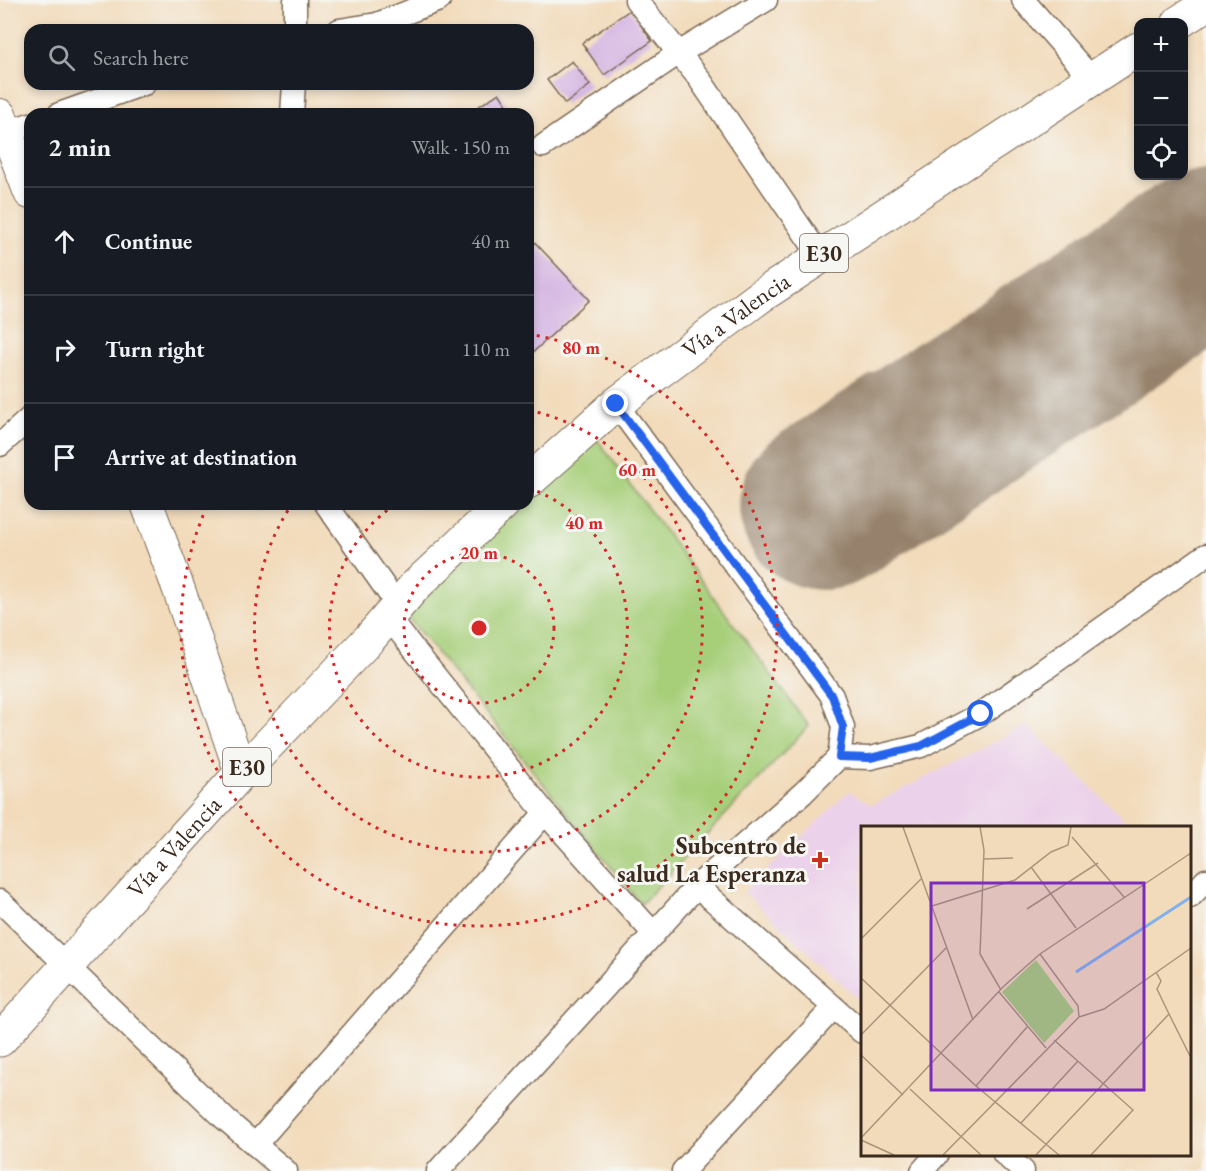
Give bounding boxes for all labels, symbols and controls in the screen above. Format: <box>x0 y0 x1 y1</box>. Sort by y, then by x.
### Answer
map controls <box>1134 18 1188 180</box>
button: + <box>1134 18 1188 72</box>
search box <box>24 24 534 90</box>
icon: search <box>45 41 78 74</box>
text: Search here <box>93 43 188 72</box>
button: − <box>1134 72 1188 126</box>
button: locate <box>1134 126 1188 180</box>
text: 2 min <box>48 130 111 164</box>
text: Walk · 150 m <box>411 134 510 160</box>
icon: ahead <box>48 225 81 258</box>
text: Continue <box>105 227 192 256</box>
text: 40 m <box>471 228 510 254</box>
road number: E30 <box>800 234 848 272</box>
street label: Vía a Valencia <box>675 265 796 365</box>
icon: right <box>48 333 81 366</box>
text: Turn right <box>105 335 204 364</box>
text: 110 m <box>462 336 510 362</box>
text: 80 m <box>562 336 600 359</box>
route end <box>602 390 628 416</box>
icon: arrive <box>48 441 81 474</box>
text: Arrive at destination <box>105 443 297 472</box>
text: 60 m <box>618 458 656 481</box>
text: 40 m <box>565 511 603 534</box>
text: 20 m <box>460 541 498 564</box>
centre of rings <box>469 618 489 638</box>
route start <box>967 700 993 726</box>
road number: E30 <box>223 748 271 786</box>
street label: Vía a Valencia <box>120 789 228 904</box>
inset map <box>861 826 1191 1156</box>
place label: Subcentro de salud La Esperanza <box>617 830 806 889</box>
marker: Subcentro de salud La Esperanza <box>811 851 829 869</box>

